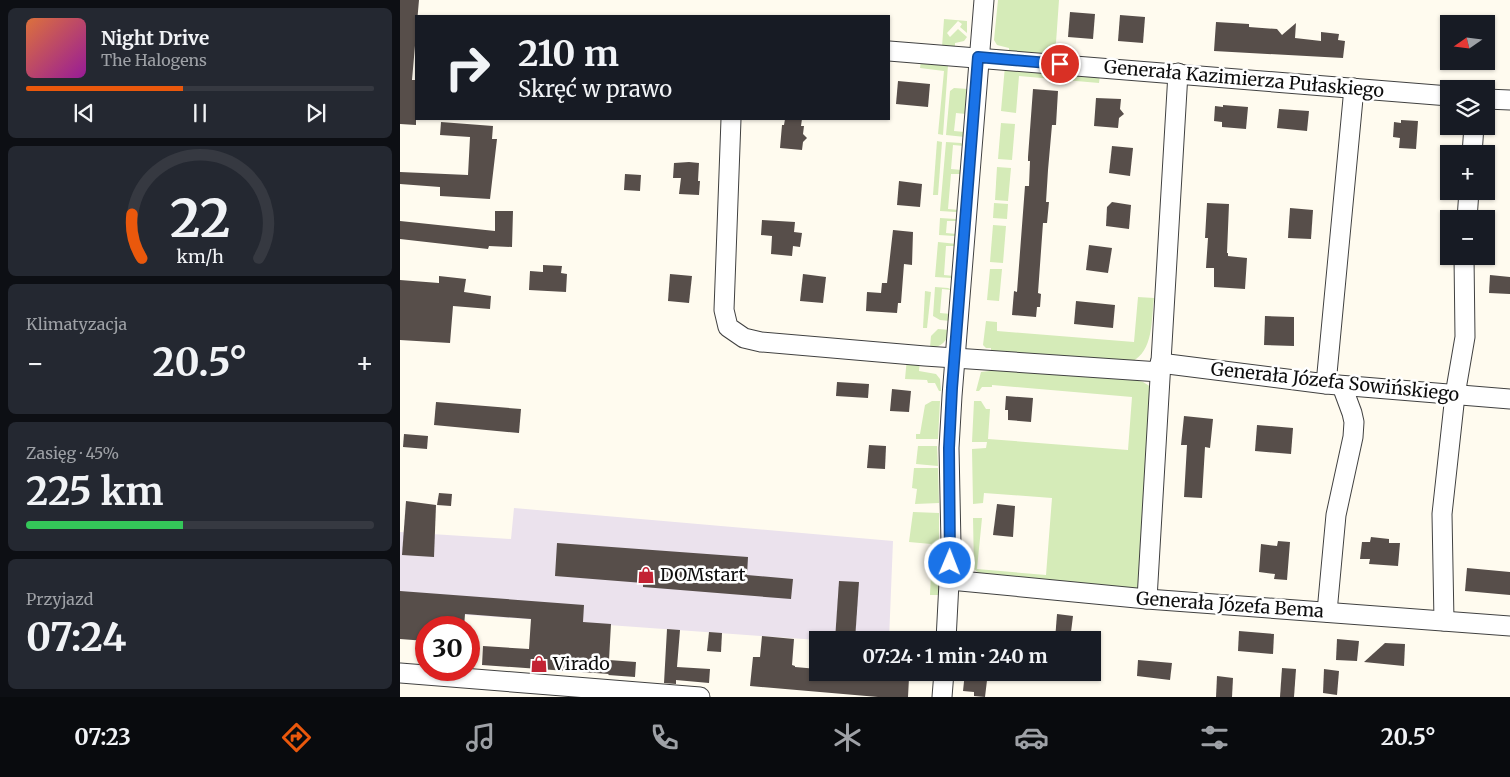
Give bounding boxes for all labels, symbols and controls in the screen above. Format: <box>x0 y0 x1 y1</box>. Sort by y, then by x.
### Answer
north arrow <box>1440 15 1495 70</box>
map controls <box>1440 15 1495 265</box>
text: Night Drive <box>101 26 209 50</box>
text: 210 m <box>518 32 619 76</box>
icon: right <box>435 35 500 100</box>
pin <box>1039 43 1081 85</box>
text: The Halogens <box>101 50 207 70</box>
icon: arrive <box>1046 50 1074 78</box>
street label: Generała Kazimierza Pułaskiego <box>1103 55 1385 102</box>
text: Skręć w prawo <box>518 75 672 103</box>
button: layers <box>1440 80 1495 135</box>
icon: previous <box>70 99 98 127</box>
icon: pause <box>186 99 214 127</box>
icon: next <box>302 99 330 127</box>
button: + <box>1440 145 1495 200</box>
text: 22 <box>170 186 230 251</box>
button: − <box>1440 210 1495 265</box>
text: km/h <box>176 245 224 268</box>
text: Klimatyzacja <box>26 314 127 334</box>
text: 20.5° <box>153 339 247 386</box>
text: − <box>26 345 45 381</box>
text: + <box>355 345 374 381</box>
street label: Generała Józefa Sowińskiego <box>1210 357 1460 406</box>
text: Zasięg · 45% <box>26 443 119 463</box>
text: 225 km <box>26 468 163 515</box>
position arrow <box>923 536 975 588</box>
place label: DOMstart <box>660 563 745 586</box>
shop icon: DOMstart <box>636 565 656 585</box>
street label: Generała Józefa Bema <box>1135 586 1325 623</box>
text: Przyjazd <box>26 589 93 609</box>
text: 07:24 <box>26 614 126 661</box>
speed limit sign: 30 <box>415 616 480 681</box>
text: 07:24 · 1 min · 240 m <box>862 644 1048 668</box>
place label: Virado <box>552 652 610 675</box>
shop icon: Virado <box>529 654 549 674</box>
icon: directions <box>279 720 314 755</box>
icon: music <box>463 720 498 755</box>
icon: phone <box>647 720 682 755</box>
icon: climate <box>830 720 865 755</box>
icon: car <box>1014 720 1049 755</box>
icon: filters <box>1197 720 1232 755</box>
text: 07:23 <box>74 723 131 751</box>
text: 20.5° <box>1381 723 1436 751</box>

